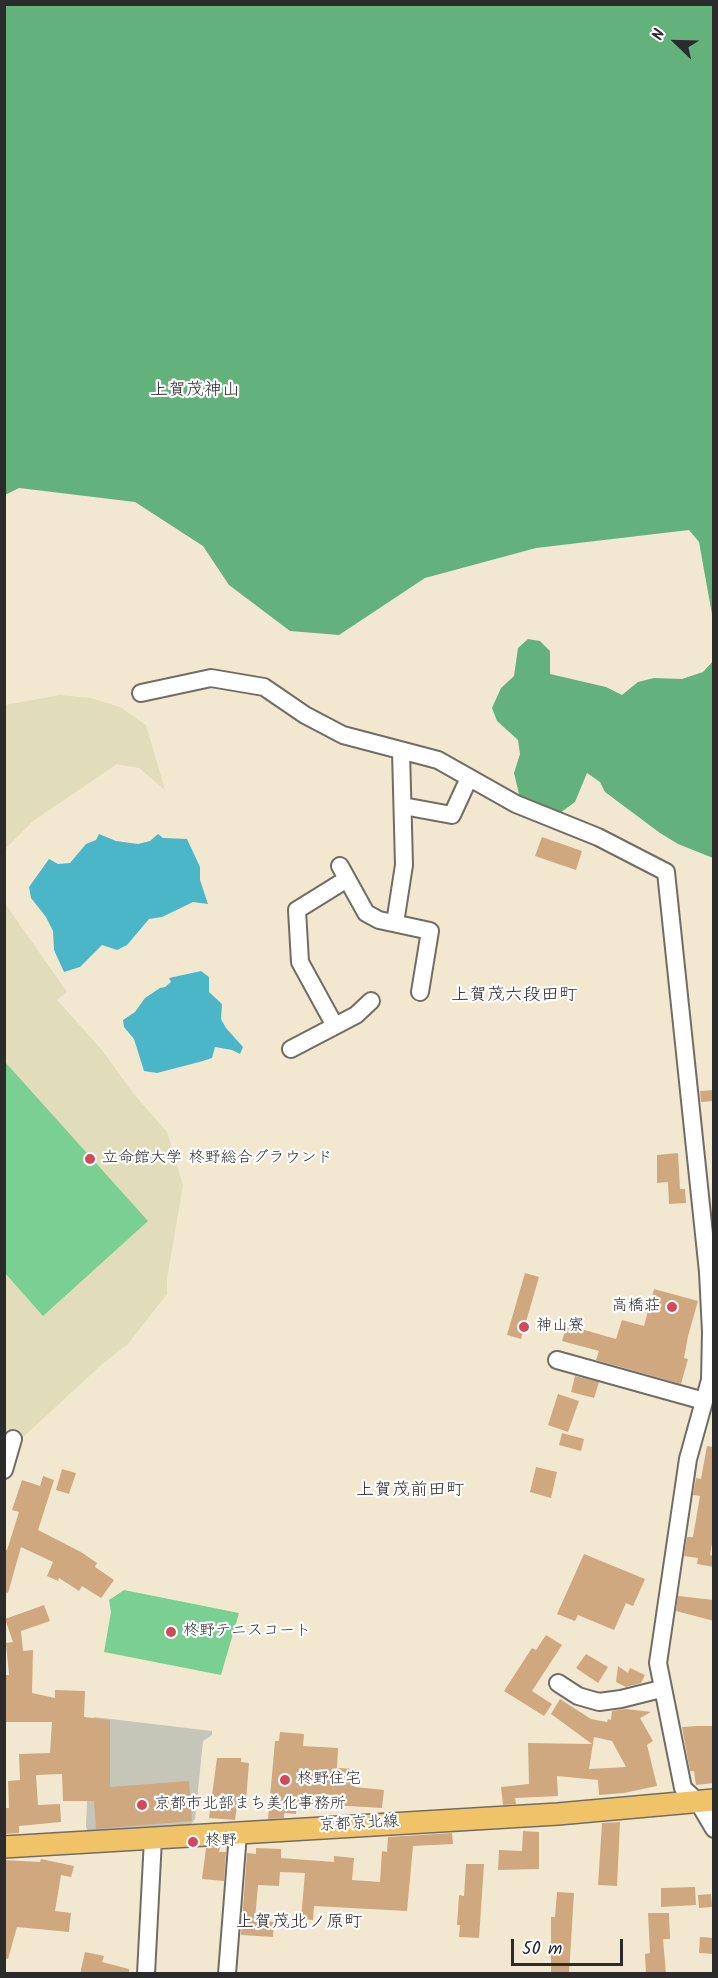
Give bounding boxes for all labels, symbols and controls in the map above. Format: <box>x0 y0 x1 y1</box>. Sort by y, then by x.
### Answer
north arrow <box>646 12 706 72</box>
text: N <box>645 25 672 44</box>
district label: 上賀茂神山 <box>150 381 240 403</box>
district label: 上賀茂六段田町 <box>451 986 577 1008</box>
place label: 立命館大学 柊野総合グラウンド <box>102 1149 332 1169</box>
marker: 立命館大学 柊野総合グラウンド <box>83 1152 97 1166</box>
place label: 高橋荘 <box>612 1297 660 1317</box>
marker: 高橋荘 <box>665 1300 679 1314</box>
place label: 神山寮 <box>536 1317 584 1337</box>
marker: 神山寮 <box>517 1320 531 1334</box>
district label: 上賀茂前田町 <box>356 1481 464 1503</box>
place label: 柊野テニスコート <box>183 1622 311 1642</box>
marker: 柊野テニスコート <box>164 1625 178 1639</box>
place label: 柊野住宅 <box>297 1770 361 1790</box>
marker: 柊野住宅 <box>278 1773 292 1787</box>
place label: 京都市北部まち美化事務所 <box>154 1795 346 1815</box>
marker: 京都市北部まち美化事務所 <box>135 1798 149 1812</box>
street label: 京都京北線 <box>319 1813 399 1837</box>
place label: 柊野 <box>205 1832 237 1852</box>
marker: 柊野 <box>186 1835 200 1849</box>
district label: 上賀茂北ノ原町 <box>236 1913 362 1935</box>
scale bar <box>514 1927 626 1965</box>
text: 50 m <box>522 1935 562 1964</box>

